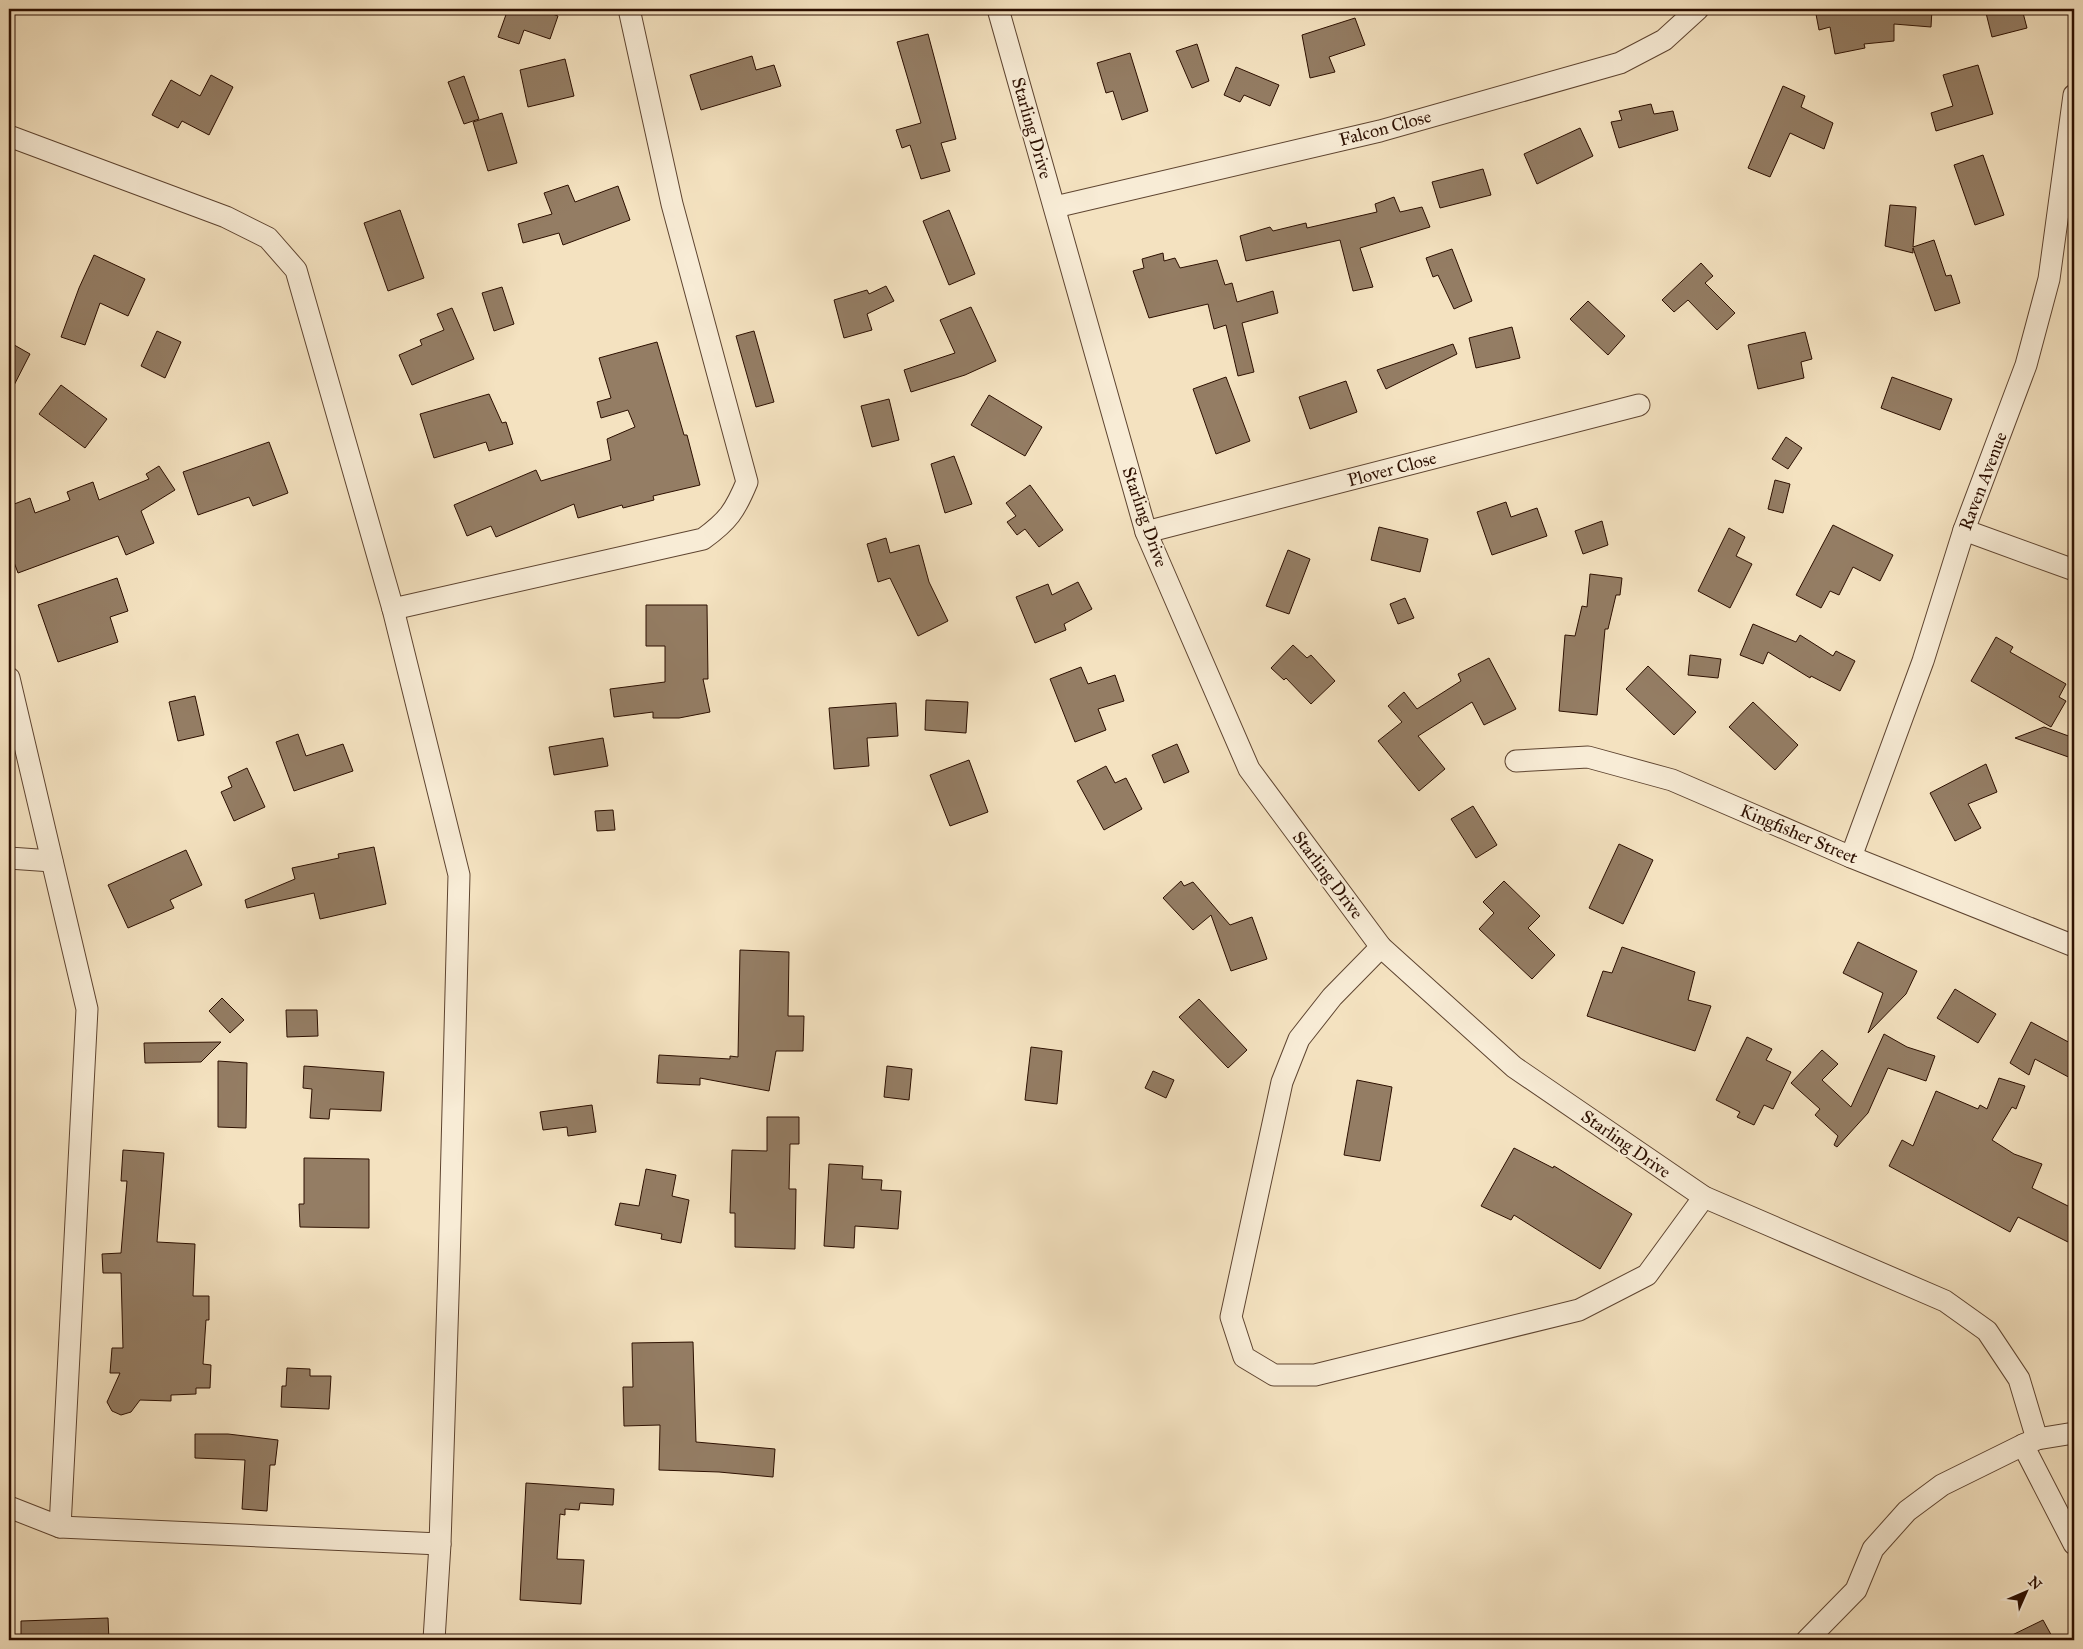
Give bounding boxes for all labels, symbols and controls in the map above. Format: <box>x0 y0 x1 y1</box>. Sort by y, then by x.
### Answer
street label: Starling Drive <box>1006 75 1057 182</box>
street label: Falcon Close <box>1337 105 1433 151</box>
street label: Raven Avenue <box>1954 429 2012 533</box>
street label: Plover Close <box>1345 447 1439 491</box>
street label: Starling Drive <box>1117 464 1172 570</box>
street label: Kingfisher Street <box>1736 799 1862 870</box>
street label: Starling Drive <box>1287 827 1368 924</box>
street label: Starling Drive <box>1576 1105 1675 1184</box>
north arrow <box>2000 1566 2050 1616</box>
text: N <box>2025 1573 2045 1593</box>

